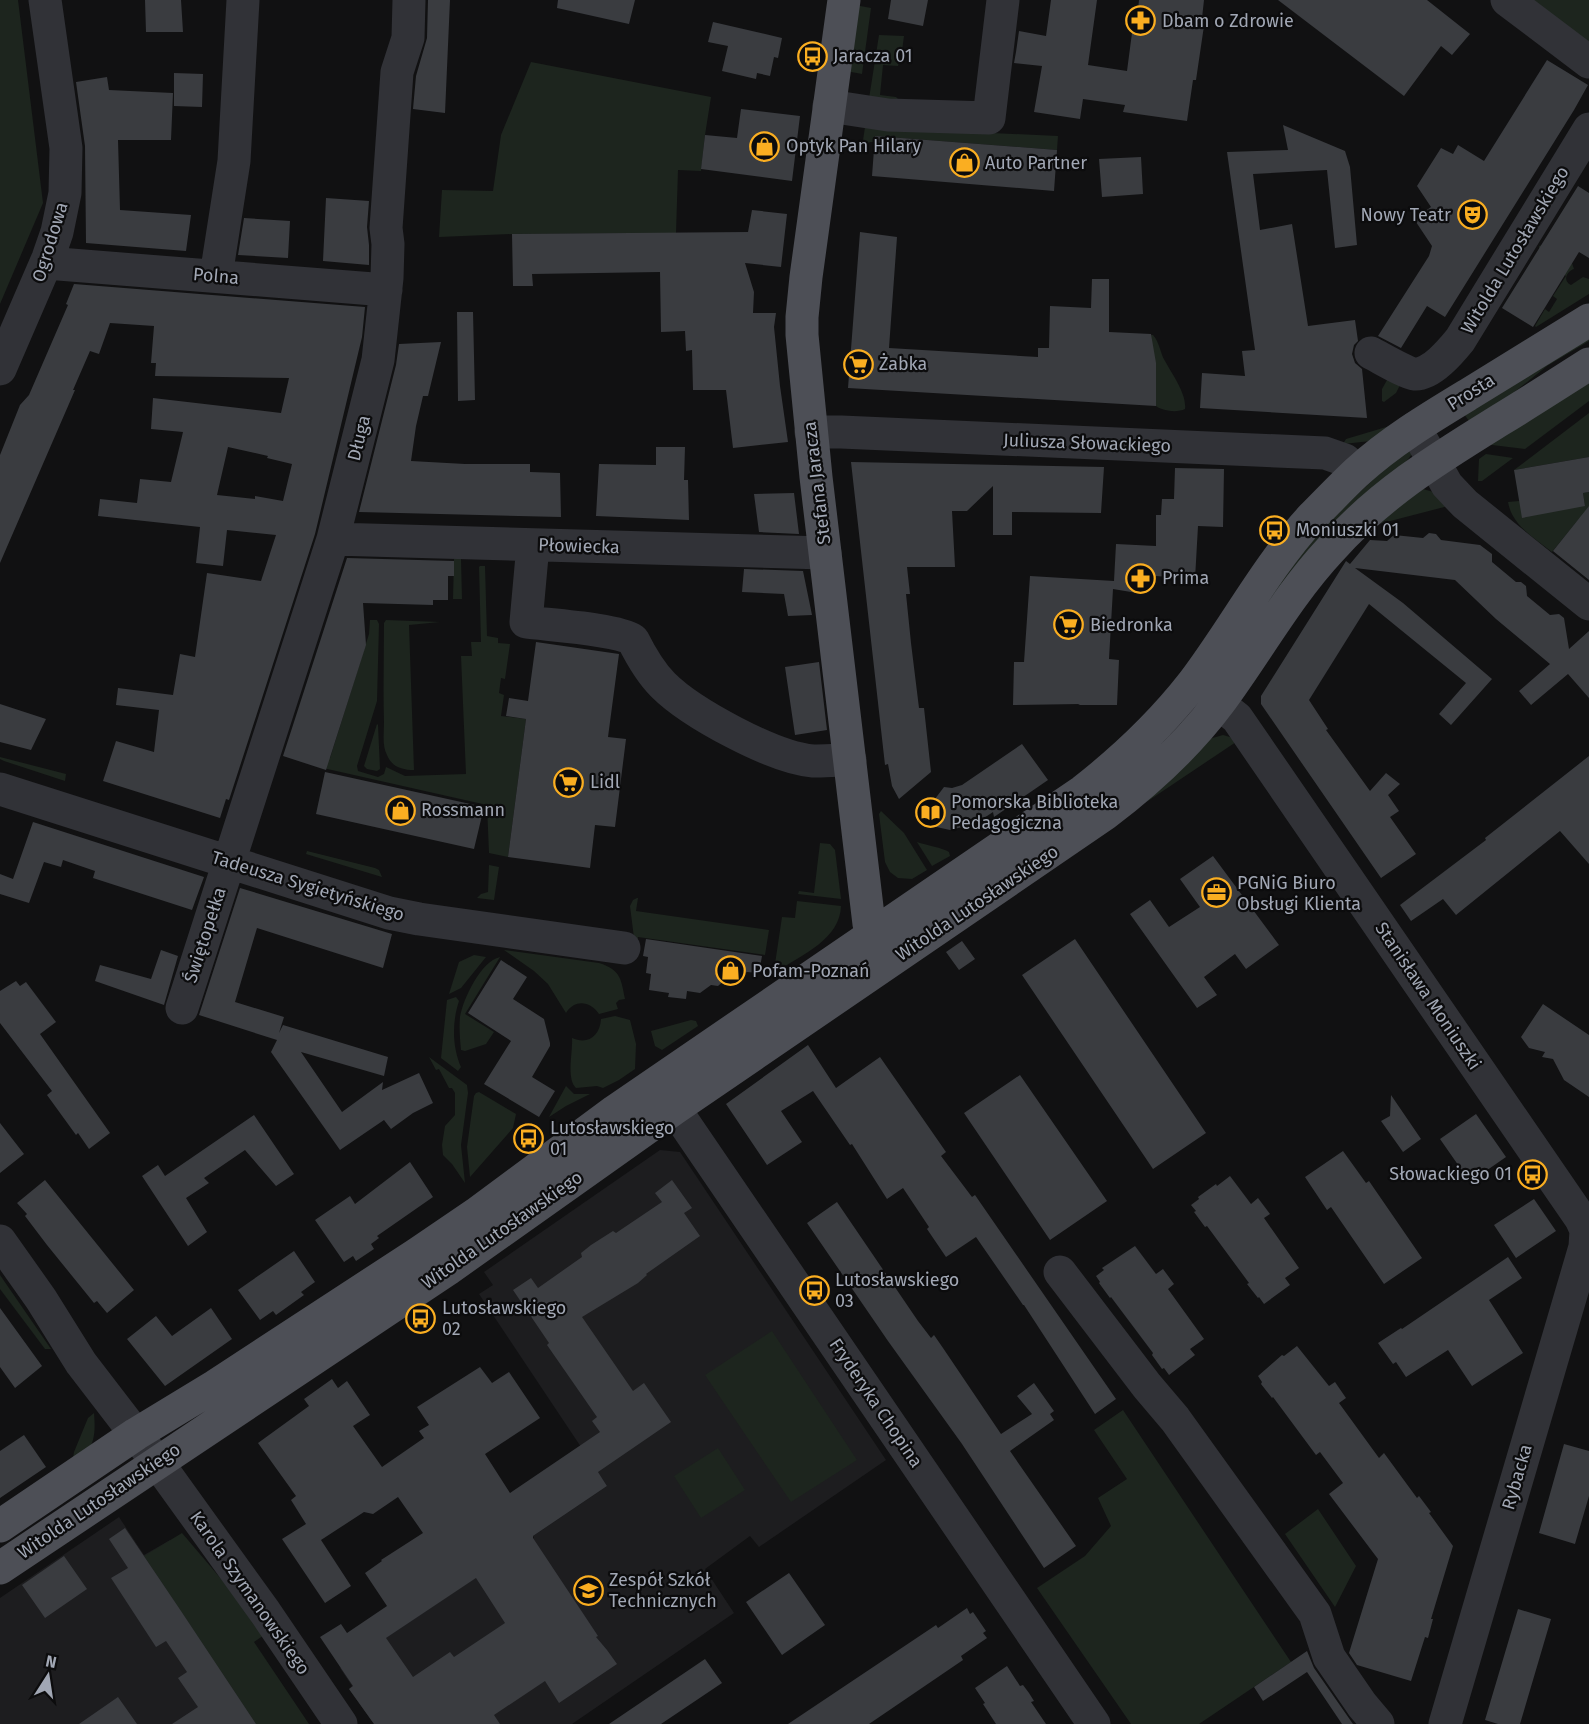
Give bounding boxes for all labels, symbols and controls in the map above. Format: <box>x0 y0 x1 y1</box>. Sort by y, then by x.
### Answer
pharmacy icon: Dbam o Zdrowie <box>1125 5 1157 37</box>
place label: Dbam o Zdrowie <box>1162 10 1294 32</box>
bus stop icon: Jaracza 01 <box>796 40 828 72</box>
place label: Jaracza 01 <box>833 45 913 67</box>
shop icon: Optyk Pan Hilary <box>749 130 781 162</box>
place label: Optyk Pan Hilary <box>786 135 921 157</box>
shop icon: Auto Partner <box>948 147 980 179</box>
place label: Auto Partner <box>985 152 1087 174</box>
street label: Witolda Lutosławskiego <box>1456 162 1574 338</box>
street label: Ogrodowa <box>27 199 73 285</box>
theatre icon: Nowy Teatr <box>1456 199 1488 231</box>
place label: Nowy Teatr <box>1360 204 1451 226</box>
street label: Polna <box>192 263 240 289</box>
supermarket icon: Żabka <box>842 348 874 380</box>
place label: Żabka <box>879 353 927 375</box>
street label: Prosta <box>1443 369 1499 415</box>
street label: Długa <box>343 413 375 463</box>
street label: Stefana Jaracza <box>799 420 835 546</box>
street label: Juliusza Słowackiego <box>1003 429 1171 457</box>
bus stop icon: Moniuszki 01 <box>1259 514 1291 546</box>
place label: Moniuszki 01 <box>1296 519 1399 541</box>
street label: Płowiecka <box>538 534 620 558</box>
pharmacy icon: Prima <box>1125 562 1157 594</box>
place label: Prima <box>1162 567 1209 589</box>
supermarket icon: Biedronka <box>1053 609 1085 641</box>
place label: Biedronka <box>1090 614 1173 636</box>
supermarket icon: Lidl <box>553 766 585 798</box>
place label: Lidl <box>590 771 620 793</box>
place label: Pomorska Biblioteka Pedagogiczna <box>951 791 1118 834</box>
shop icon: Rossmann <box>384 794 416 826</box>
library icon: Pomorska Biblioteka Pedagogiczna <box>914 796 946 828</box>
place label: Rossmann <box>421 799 505 821</box>
street label: Witolda Lutosławskiego <box>891 840 1063 966</box>
street label: Tadeusza Sygietyńskiego <box>209 846 407 926</box>
place label: PGNiG Biuro Obsługi Klienta <box>1237 872 1361 915</box>
office icon: PGNiG Biuro Obsługi Klienta <box>1200 877 1232 909</box>
street label: Świętopełka <box>179 884 231 986</box>
street label: Stanisława Moniuszki <box>1370 918 1486 1074</box>
shop icon: Pofam-Poznań <box>715 955 747 987</box>
place label: Pofam-Poznań <box>752 960 870 982</box>
place label: Lutosławskiego 01 <box>550 1117 674 1160</box>
bus stop icon: Lutosławskiego 01 <box>513 1122 545 1154</box>
bus stop icon: Słowackiego 01 <box>1517 1158 1549 1190</box>
place label: Słowackiego 01 <box>1389 1163 1512 1185</box>
street label: Witolda Lutosławskiego <box>417 1166 587 1294</box>
place label: Lutosławskiego 03 <box>835 1269 959 1312</box>
bus stop icon: Lutosławskiego 03 <box>798 1274 830 1306</box>
place label: Lutosławskiego 02 <box>442 1297 566 1340</box>
bus stop icon: Lutosławskiego 02 <box>405 1302 437 1334</box>
street label: Fryderyka Chopina <box>825 1334 927 1472</box>
street label: Witolda Lutosławskiego <box>13 1438 185 1564</box>
street label: Rybacka <box>1497 1442 1537 1512</box>
street label: Karola Szymanowskiego <box>185 1507 315 1679</box>
place label: Zespół Szkół Technicznych <box>609 1569 717 1612</box>
school or university icon: Zespół Szkół Technicznych <box>572 1574 604 1606</box>
north arrow <box>18 1646 78 1706</box>
text: N <box>44 1651 58 1672</box>

